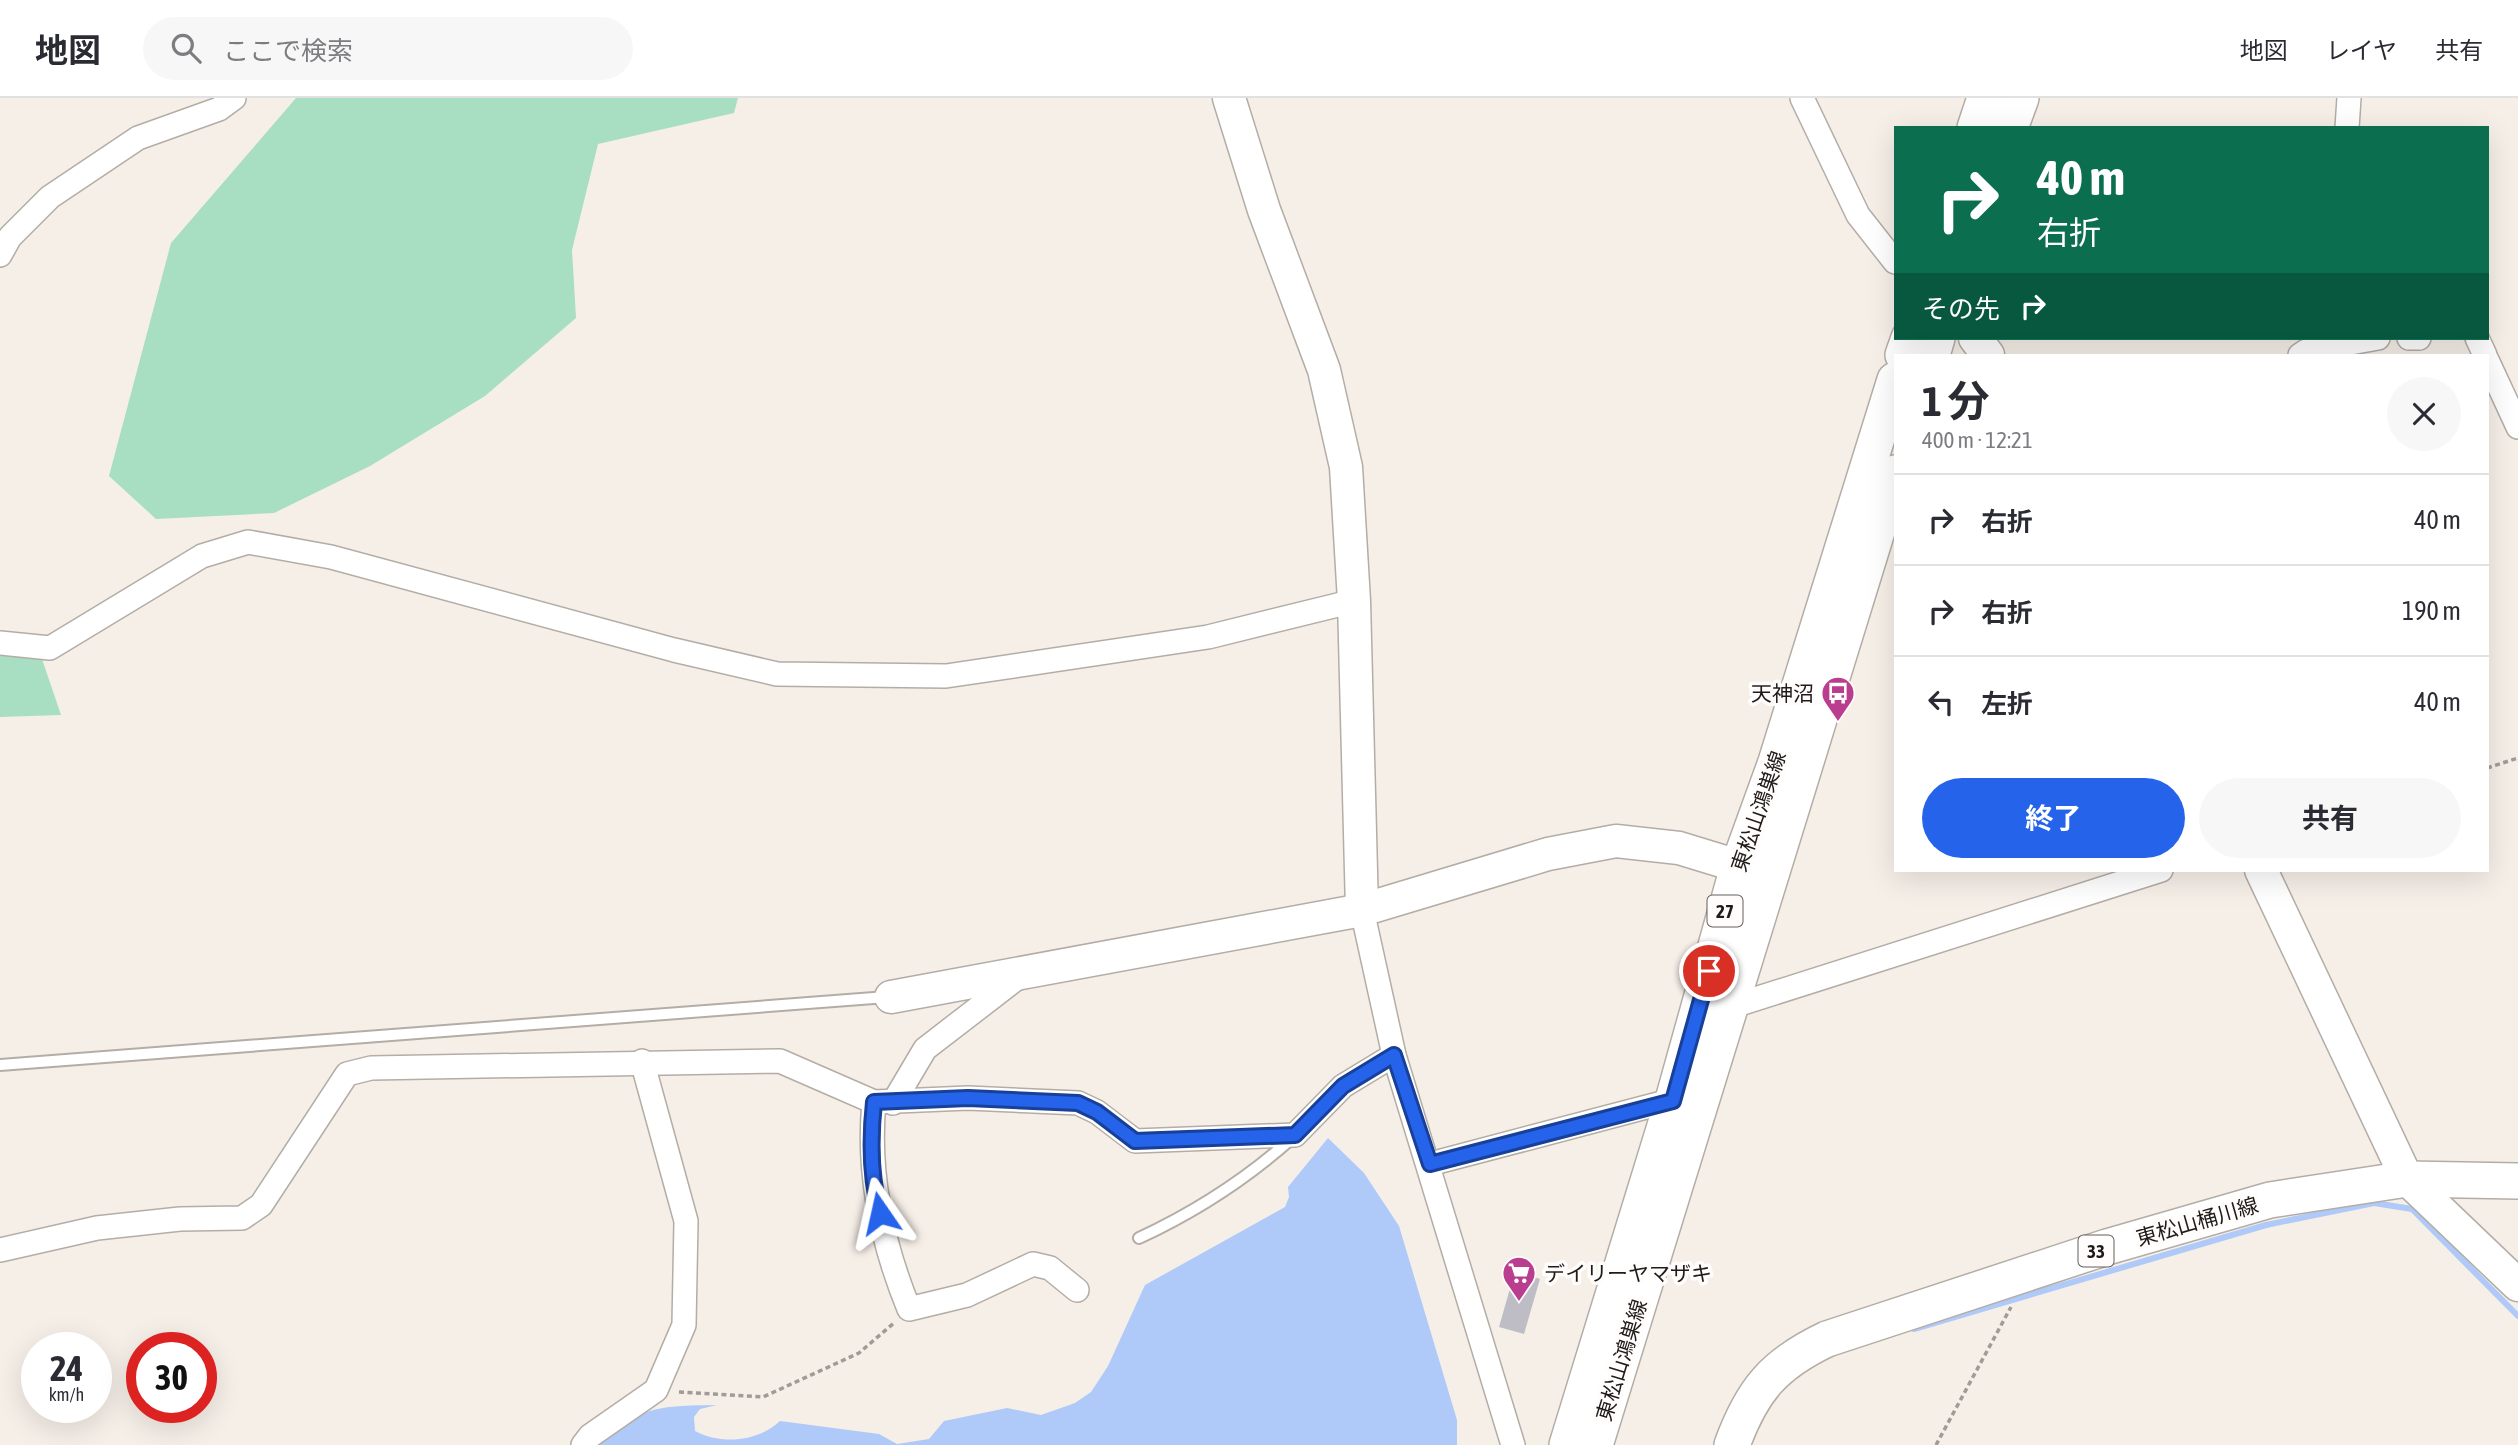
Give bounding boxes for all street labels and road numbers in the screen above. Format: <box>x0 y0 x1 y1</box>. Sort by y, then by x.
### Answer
street label: 東松山鴻巣線 <box>1726 748 1790 874</box>
road number: 27 <box>1708 896 1742 926</box>
street label: 東松山桶川線 <box>2133 1192 2261 1250</box>
road number: 33 <box>2078 1236 2114 1266</box>
street label: 東松山鴻巣線 <box>1591 1296 1651 1424</box>

